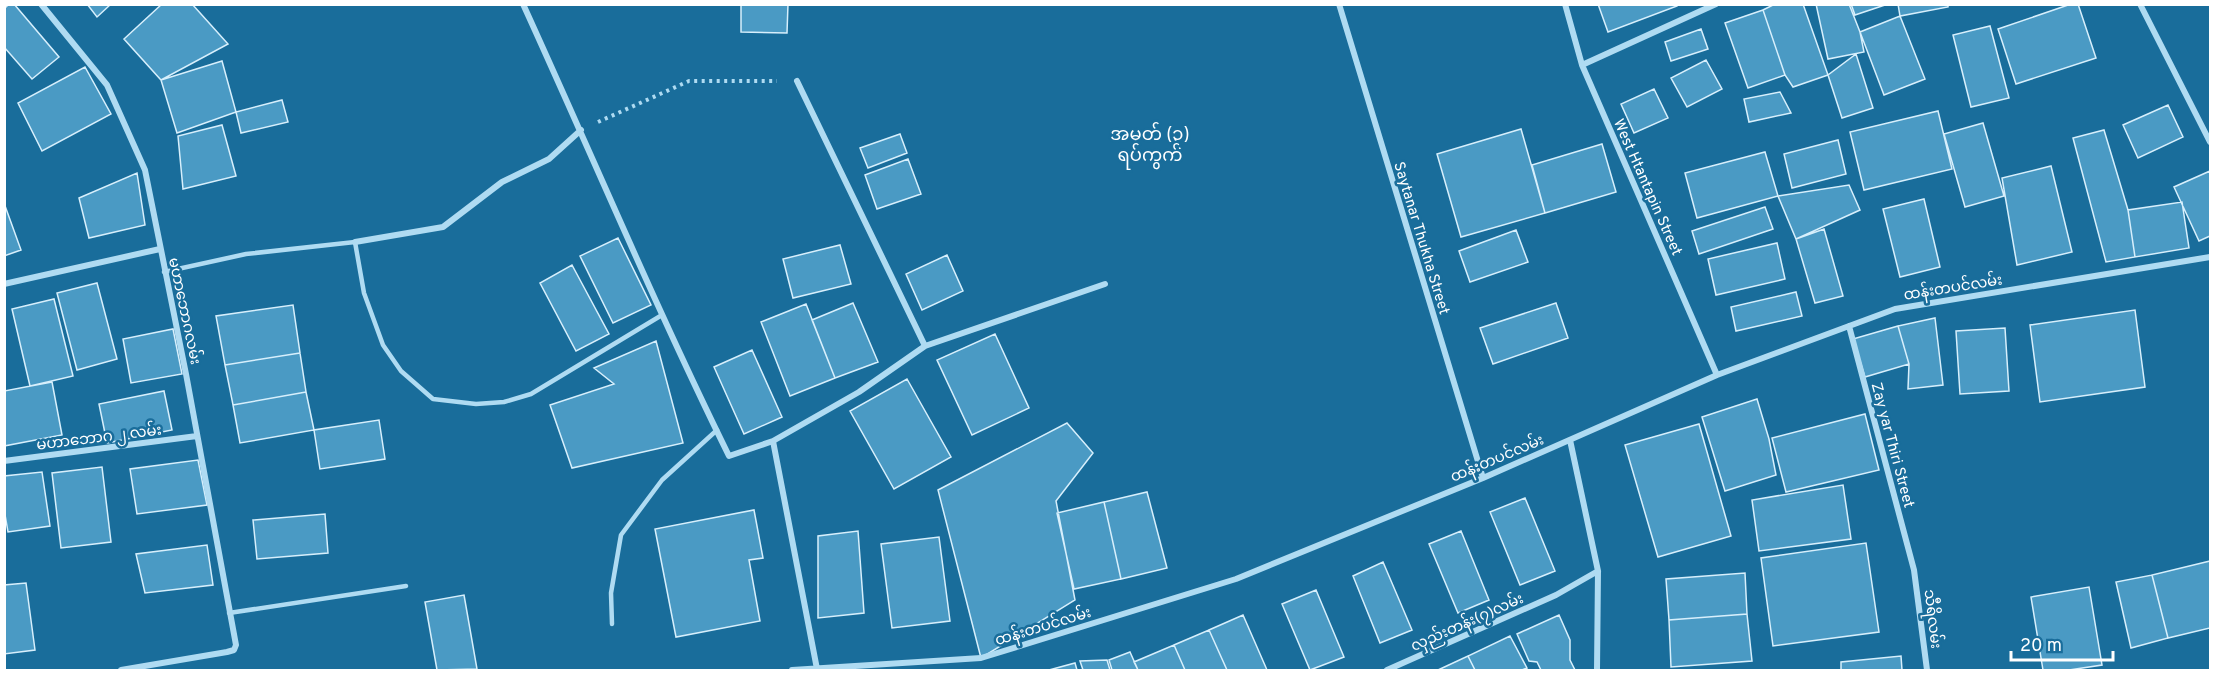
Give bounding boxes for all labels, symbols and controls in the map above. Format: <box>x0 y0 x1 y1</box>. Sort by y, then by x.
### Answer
street label: West Htantapin Street <box>1608 116 1685 259</box>
district label: အမှတ် (၃) ရပ်ကွက် <box>1110 121 1190 170</box>
street label: Saytanar Thukha Street <box>1388 160 1453 317</box>
street label: မဟာဘောဂလမ်း <box>163 256 206 367</box>
street label: ထန်းတပင်လမ်း <box>1902 269 2004 307</box>
street label: Zay yar Thiri Street <box>1866 381 1917 510</box>
street label: မဟာဘောဂ ၂ လမ်း <box>35 419 163 457</box>
street label: ထန်းတပင်လမ်း <box>1447 429 1548 489</box>
street label: လှည်းတန်း(၇)လမ်း <box>1407 588 1527 658</box>
street label: သီရိလမ်း <box>1917 588 1947 650</box>
street label: ထန်းတပင်လမ်း <box>992 602 1094 652</box>
scale bar <box>2011 624 2113 662</box>
text: 20 m <box>2020 635 2062 658</box>

